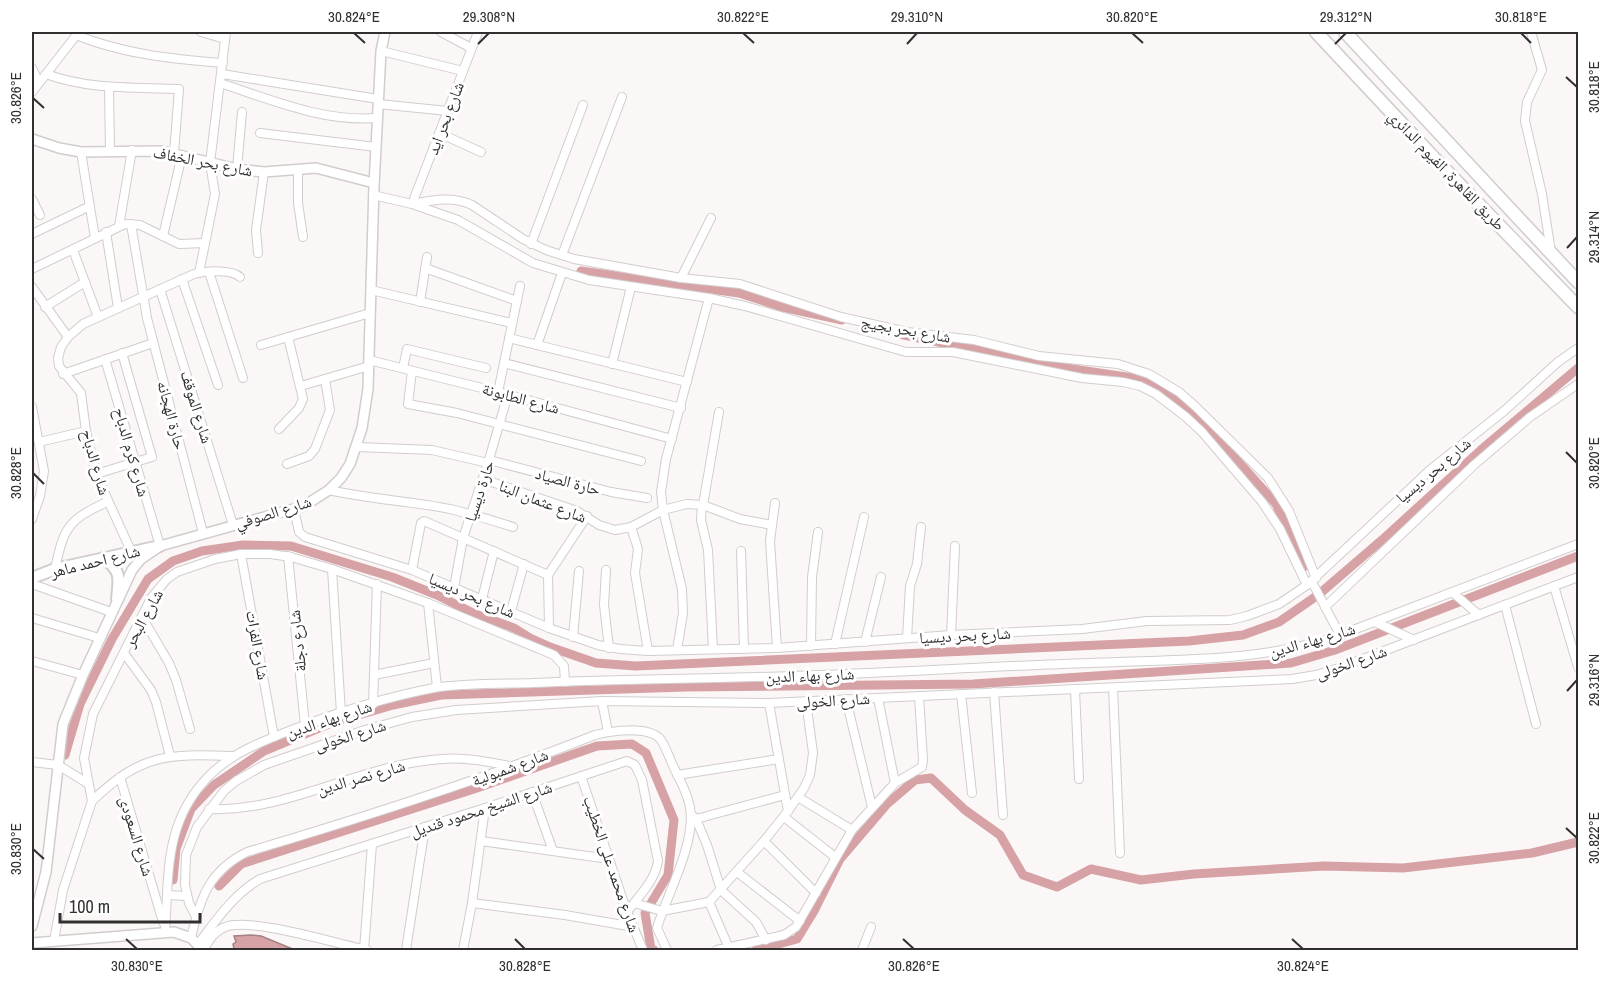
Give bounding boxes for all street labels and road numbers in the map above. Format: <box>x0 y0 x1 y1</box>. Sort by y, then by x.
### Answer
street label: شارع بحر ايد <box>421 79 469 157</box>
street label: طريق القاهرة, الفيوم الدائري <box>1382 105 1510 237</box>
street label: شارع بحر الخفاف <box>151 141 255 181</box>
street label: شارع بحر بجيج <box>859 310 953 348</box>
street label: شارع الموقف <box>175 368 219 446</box>
street label: شارع الطابونة <box>480 377 562 419</box>
street label: حارة الهجانه <box>152 378 192 452</box>
street label: شارع كرم الدباح <box>109 405 155 499</box>
street label: شارع الدباح <box>76 427 116 497</box>
street label: شارع بحر ديسيا <box>1391 432 1475 508</box>
street label: حارة ديسيا <box>459 458 499 524</box>
street label: حارة الصياد <box>533 462 603 500</box>
street label: شارع عثمان البنا <box>496 474 590 528</box>
street label: شارع الصوفي <box>232 490 315 536</box>
street label: شارع احمد ماهر <box>47 539 142 583</box>
street label: شارع بحر ديسيا <box>425 567 519 623</box>
street label: شارع البحر <box>118 585 168 652</box>
street label: شارع الفرات <box>241 609 275 681</box>
street label: شارع دجلة <box>283 609 311 673</box>
street label: شارع بهاء الدين <box>1266 617 1358 663</box>
street label: شارع بحر ديسيا <box>919 622 1011 648</box>
street label: شارع الخولى <box>1313 640 1389 684</box>
street label: شارع بهاء الدين <box>765 662 855 688</box>
street label: شارع الخولى <box>796 687 870 713</box>
street label: شارع بهاء الدين <box>283 695 375 743</box>
street label: شارع الخولى <box>311 714 389 756</box>
street label: شارع شمبولية <box>469 743 551 791</box>
street label: شارع نصر الدين <box>314 754 408 800</box>
street label: شارع الشيخ محمود قنديل <box>407 776 555 842</box>
street label: شارع السعودى <box>114 793 160 879</box>
street label: شارع محمد على الخطيب <box>578 793 646 935</box>

